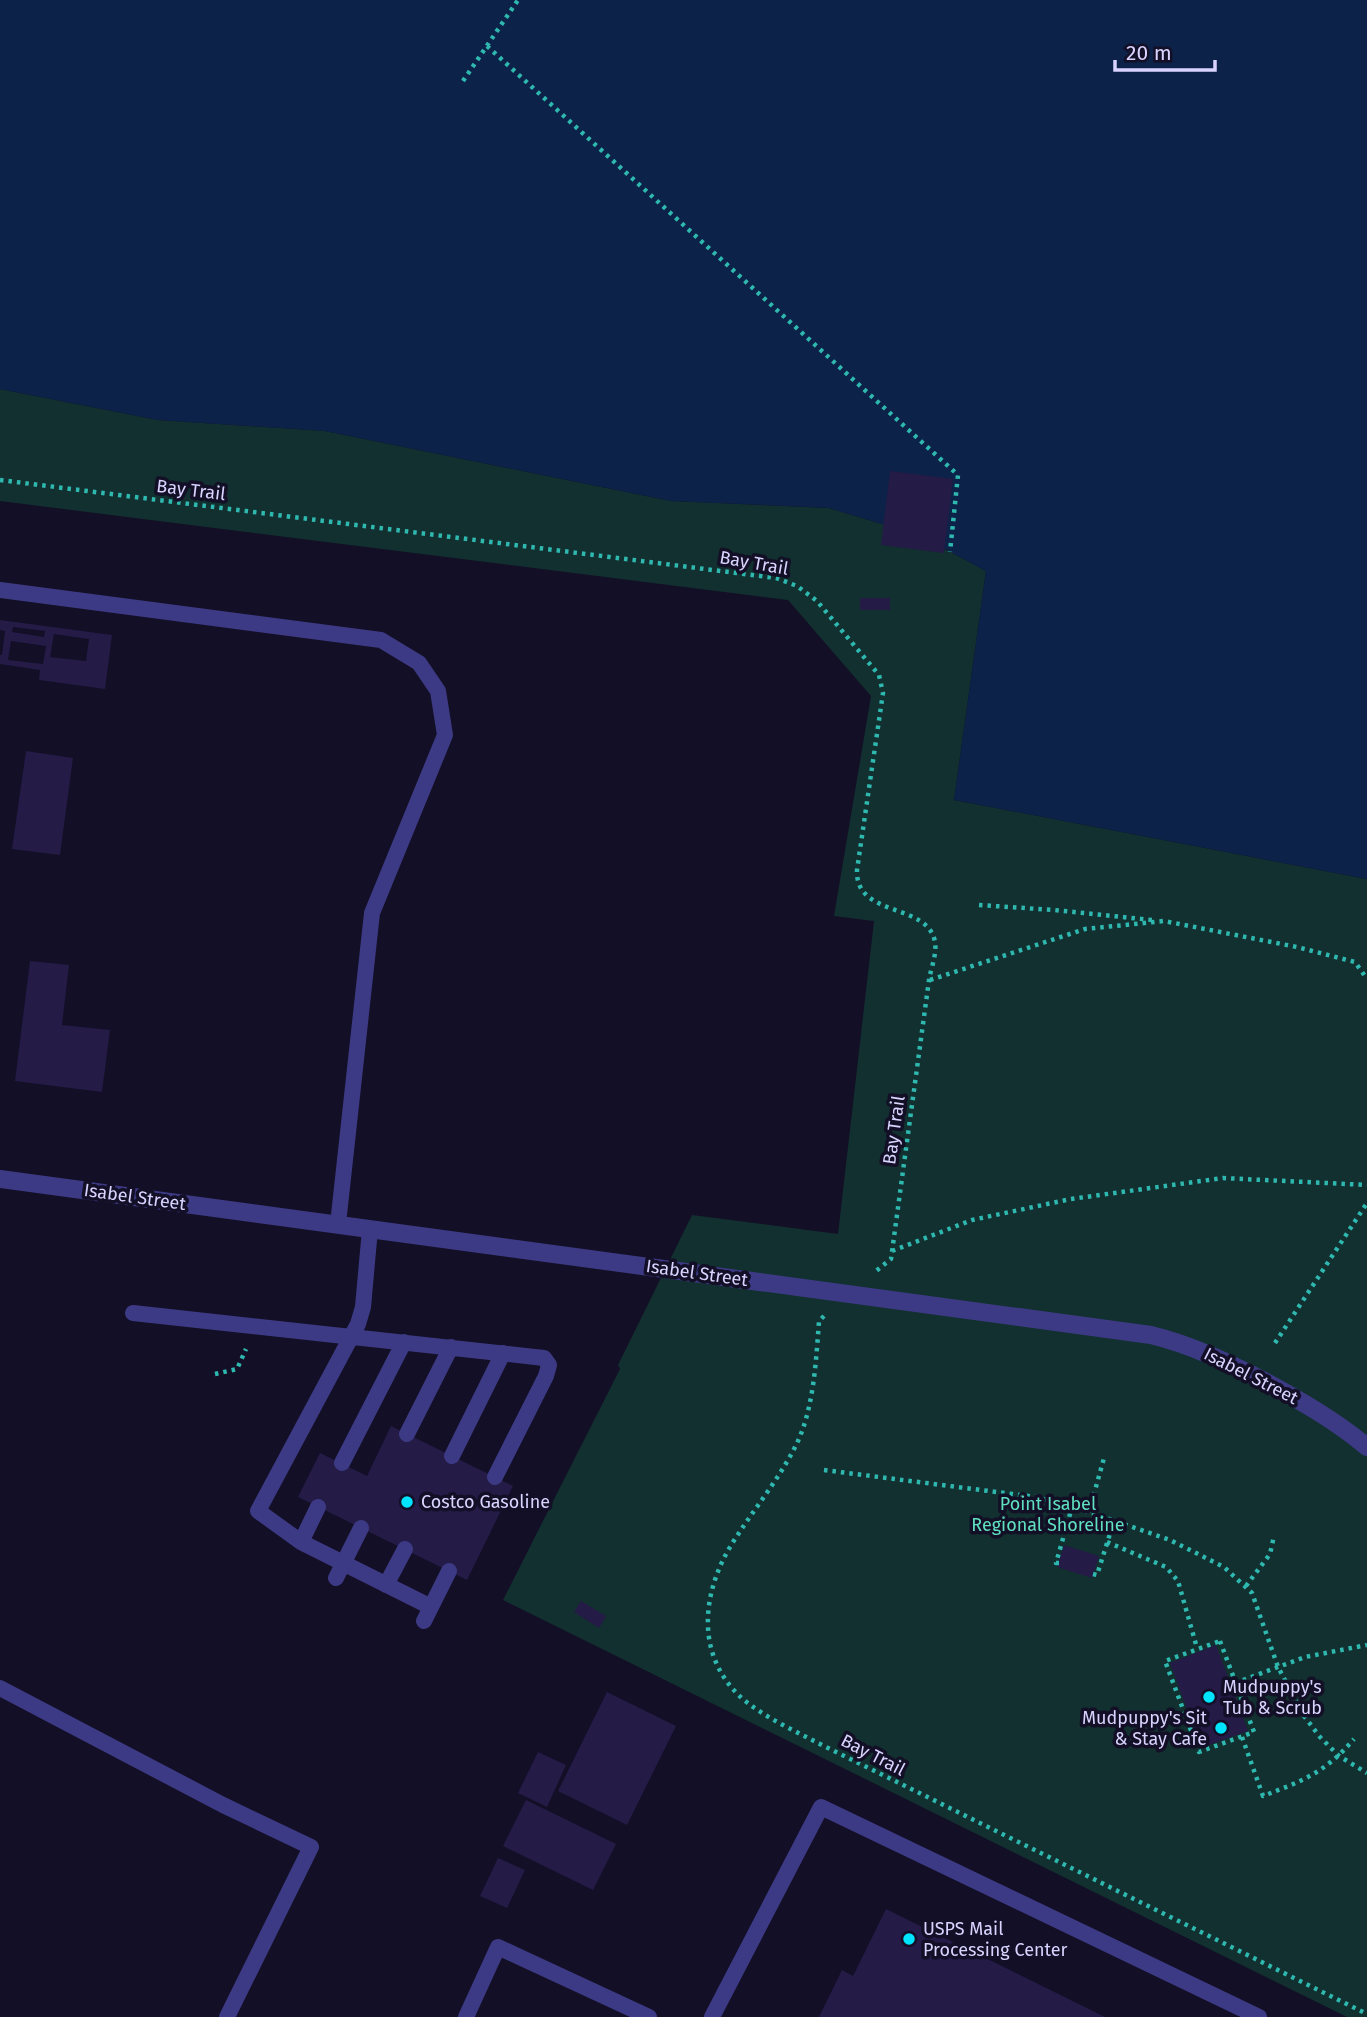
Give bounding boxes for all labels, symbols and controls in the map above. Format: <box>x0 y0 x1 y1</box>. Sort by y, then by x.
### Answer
scale bar <box>1115 28 1215 72</box>
text: 20 m <box>1126 40 1172 66</box>
street label: Bay Trail <box>155 475 227 505</box>
street label: Bay Trail <box>718 546 790 580</box>
street label: Bay Trail <box>878 1094 910 1166</box>
street label: Isabel Street <box>83 1179 188 1215</box>
street label: Isabel Street <box>645 1255 750 1291</box>
street label: Isabel Street <box>1200 1343 1302 1409</box>
place label: Costco Gasoline <box>421 1491 550 1513</box>
park label: Point Isabel Regional Shoreline <box>971 1493 1125 1536</box>
marker: Costco Gasoline <box>399 1494 415 1510</box>
place label: Mudpuppy's Tub & Scrub <box>1223 1676 1322 1719</box>
marker: Mudpuppy's Tub & Scrub <box>1201 1689 1217 1705</box>
place label: Mudpuppy's Sit & Stay Cafe <box>1082 1707 1207 1750</box>
marker: Mudpuppy's Sit & Stay Cafe <box>1213 1720 1229 1736</box>
street label: Bay Trail <box>837 1729 909 1781</box>
place label: USPS Mail Processing Center <box>923 1918 1068 1961</box>
marker: USPS Mail Processing Center <box>901 1931 917 1947</box>

